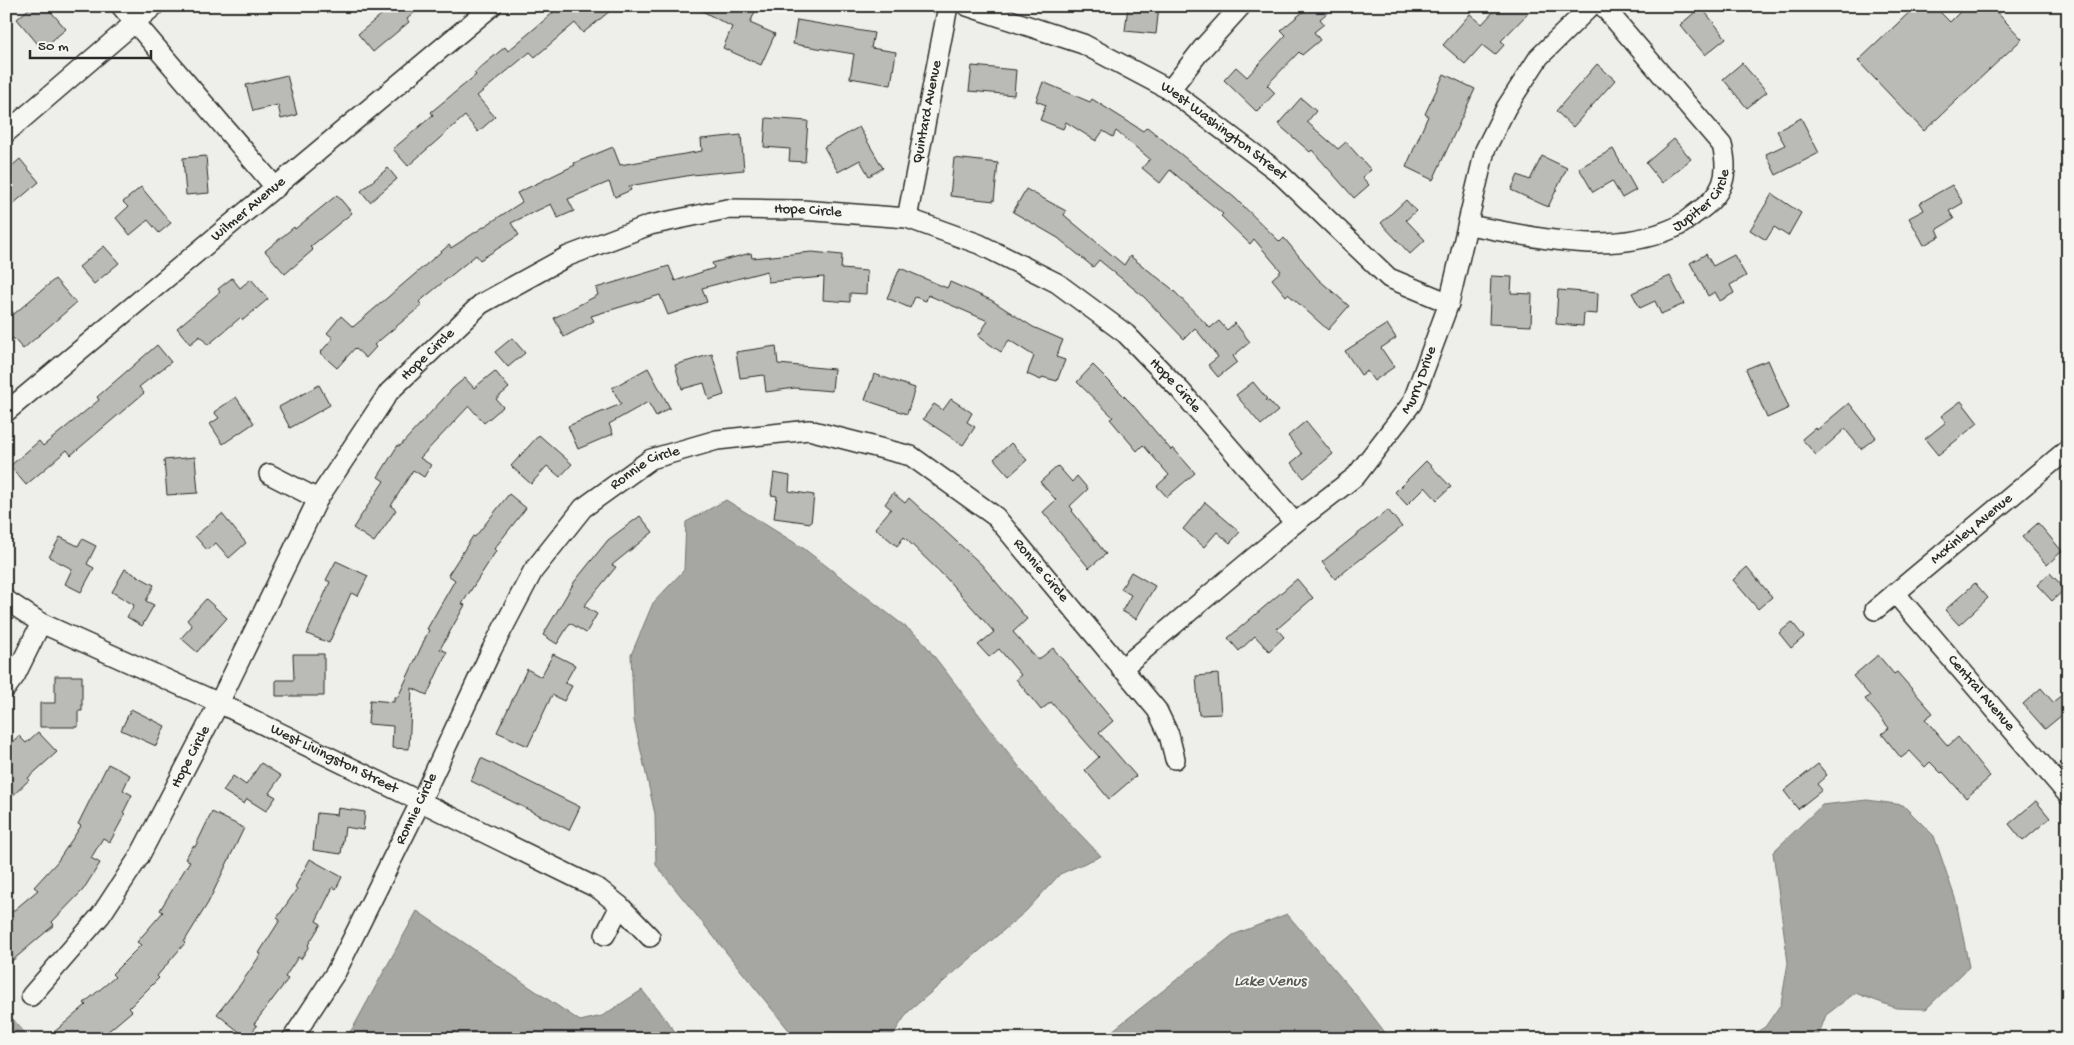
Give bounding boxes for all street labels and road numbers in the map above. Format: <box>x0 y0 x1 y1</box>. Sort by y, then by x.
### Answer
street label: Quintard Avenue <box>909 59 946 165</box>
street label: West Washington Street <box>1157 78 1292 186</box>
street label: Jupiter Circle <box>1670 168 1734 236</box>
street label: Wilmer Avenue <box>208 173 290 246</box>
street label: Hope Circle <box>774 201 843 222</box>
street label: Hope Circle <box>397 325 459 385</box>
street label: Murry Drive <box>1398 344 1441 418</box>
street label: Hope Circle <box>1145 354 1205 417</box>
street label: Ronnie Circle <box>607 442 682 494</box>
street label: McKinley Avenue <box>1927 490 2017 569</box>
street label: Ronnie Circle <box>1009 535 1072 606</box>
street label: Central Avenue <box>1943 651 2019 735</box>
street label: West Livingston Street <box>267 720 403 799</box>
street label: Hope Circle <box>167 723 215 791</box>
street label: Ronnie Circle <box>392 770 442 848</box>

